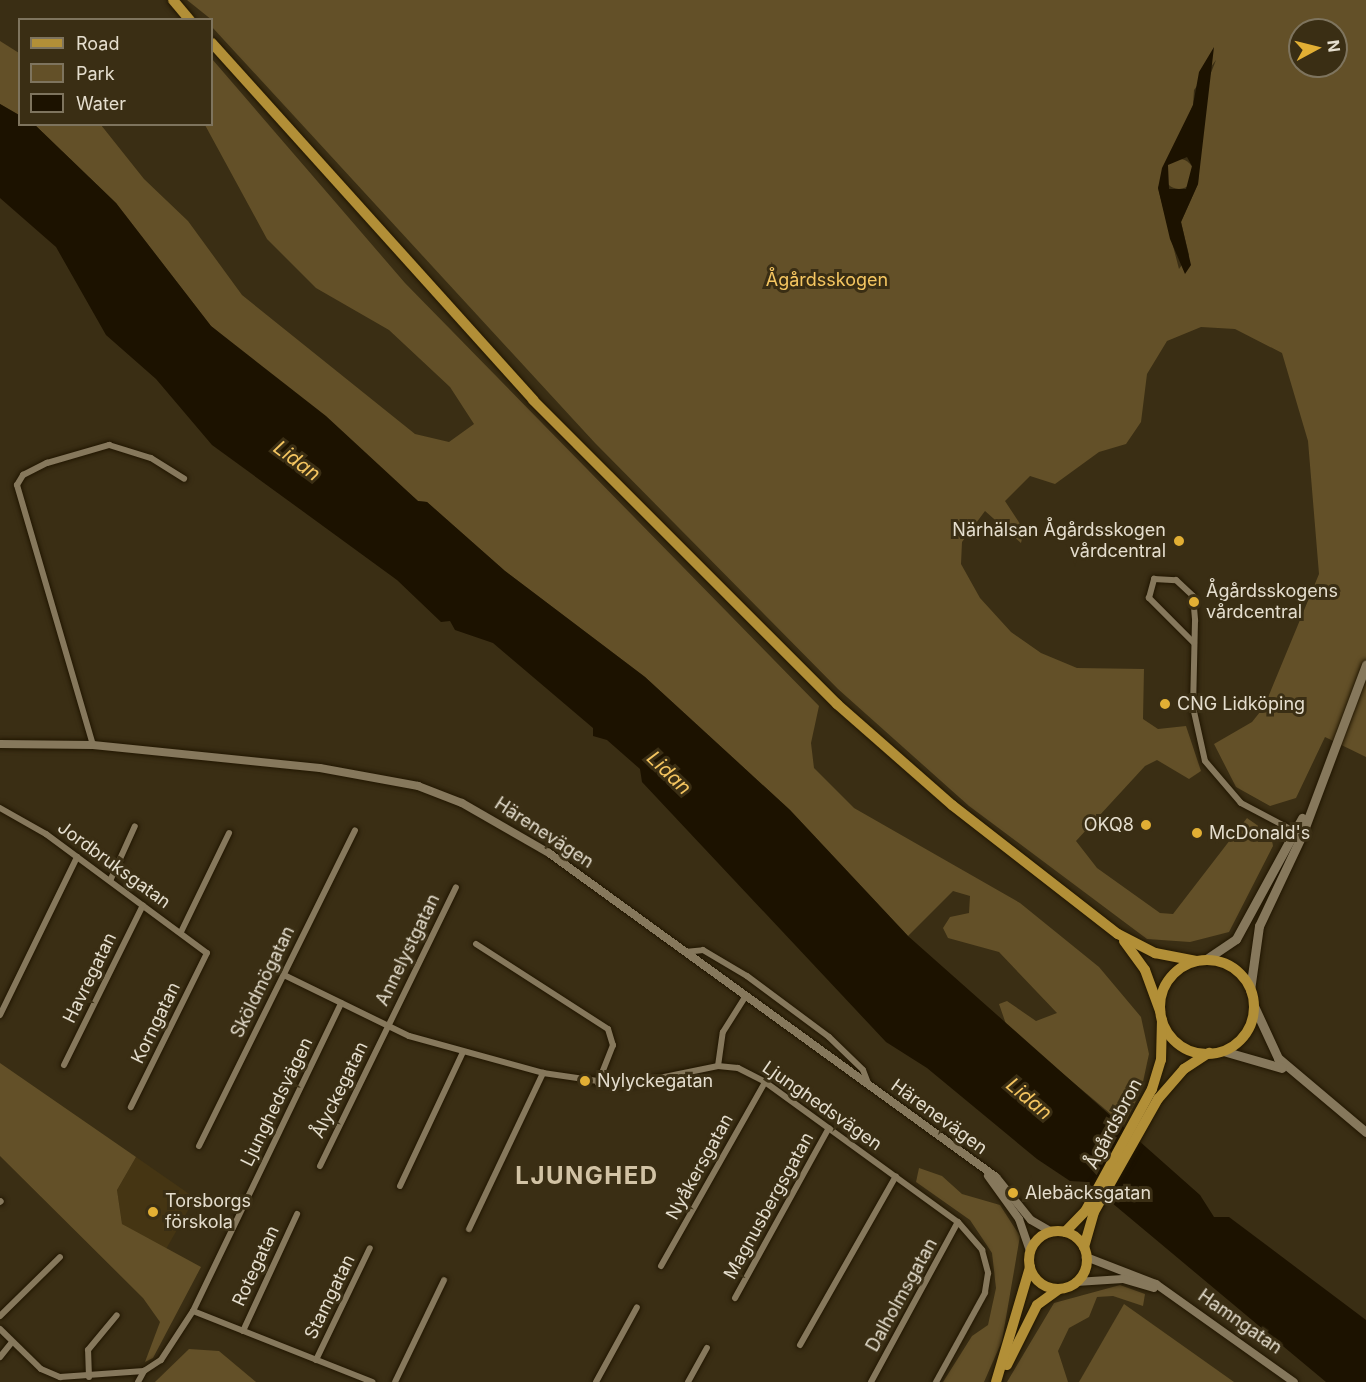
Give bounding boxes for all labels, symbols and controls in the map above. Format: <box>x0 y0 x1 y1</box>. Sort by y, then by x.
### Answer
legend <box>18 18 213 126</box>
north arrow <box>1288 18 1348 78</box>
text: Road <box>76 33 119 54</box>
text: N <box>1323 39 1345 53</box>
text: Park <box>76 63 115 84</box>
text: Water <box>76 93 126 114</box>
park label: Ågårdsskogen <box>766 269 888 291</box>
water label: Lidan <box>269 436 325 486</box>
place label: Närhälsan Ågårdsskogen vårdcentral <box>952 520 1166 562</box>
marker: Närhälsan Ågårdsskogen vårdcentral <box>1170 532 1188 550</box>
place label: Ågårdsskogens vårdcentral <box>1206 581 1338 624</box>
marker: Ågårdsskogens vårdcentral <box>1187 595 1201 609</box>
place label: CNG Lidköping <box>1177 693 1305 715</box>
marker: CNG Lidköping <box>1158 697 1172 711</box>
water label: Lidan <box>642 746 696 800</box>
street label: Härenevägen <box>491 793 597 873</box>
place label: OKQ8 <box>1084 814 1134 836</box>
street label: Jordbruksgatan <box>53 817 175 913</box>
marker: OKQ8 <box>1139 818 1153 832</box>
place label: McDonald's <box>1209 822 1310 844</box>
marker: McDonald's <box>1190 826 1204 840</box>
street label: Annelystgatan <box>372 891 444 1009</box>
street label: Sköldmögatan <box>227 923 299 1041</box>
street label: Havregatan <box>59 929 121 1027</box>
street label: Korngatan <box>127 979 185 1067</box>
street label: Ljunghedsvägen <box>236 1034 318 1170</box>
street label: Ålyckegatan <box>307 1038 373 1142</box>
street label: Ljunghedsvägen <box>758 1057 886 1155</box>
place label: Nylyckegatan <box>597 1070 713 1092</box>
water label: Lidan <box>1001 1073 1057 1125</box>
marker: Nylyckegatan <box>578 1074 592 1088</box>
street label: Härenevägen <box>887 1075 991 1159</box>
street label: Ågårdsbron <box>1081 1075 1147 1173</box>
street label: Nyåkersgatan <box>662 1110 738 1224</box>
street label: Magnusbergsgatan <box>720 1129 818 1283</box>
district label: LJUNGHED <box>515 1162 659 1190</box>
place label: Alebäcksgatan <box>1025 1182 1151 1204</box>
marker: Alebäcksgatan <box>1006 1186 1020 1200</box>
place label: Torsborgs förskola <box>165 1191 251 1234</box>
marker: Torsborgs förskola <box>146 1205 160 1219</box>
street label: Rotegatan <box>228 1222 284 1310</box>
street label: Dalholmsgatan <box>862 1234 942 1356</box>
street label: Stamgatan <box>300 1251 360 1343</box>
street label: Hamngatan <box>1194 1285 1286 1359</box>

